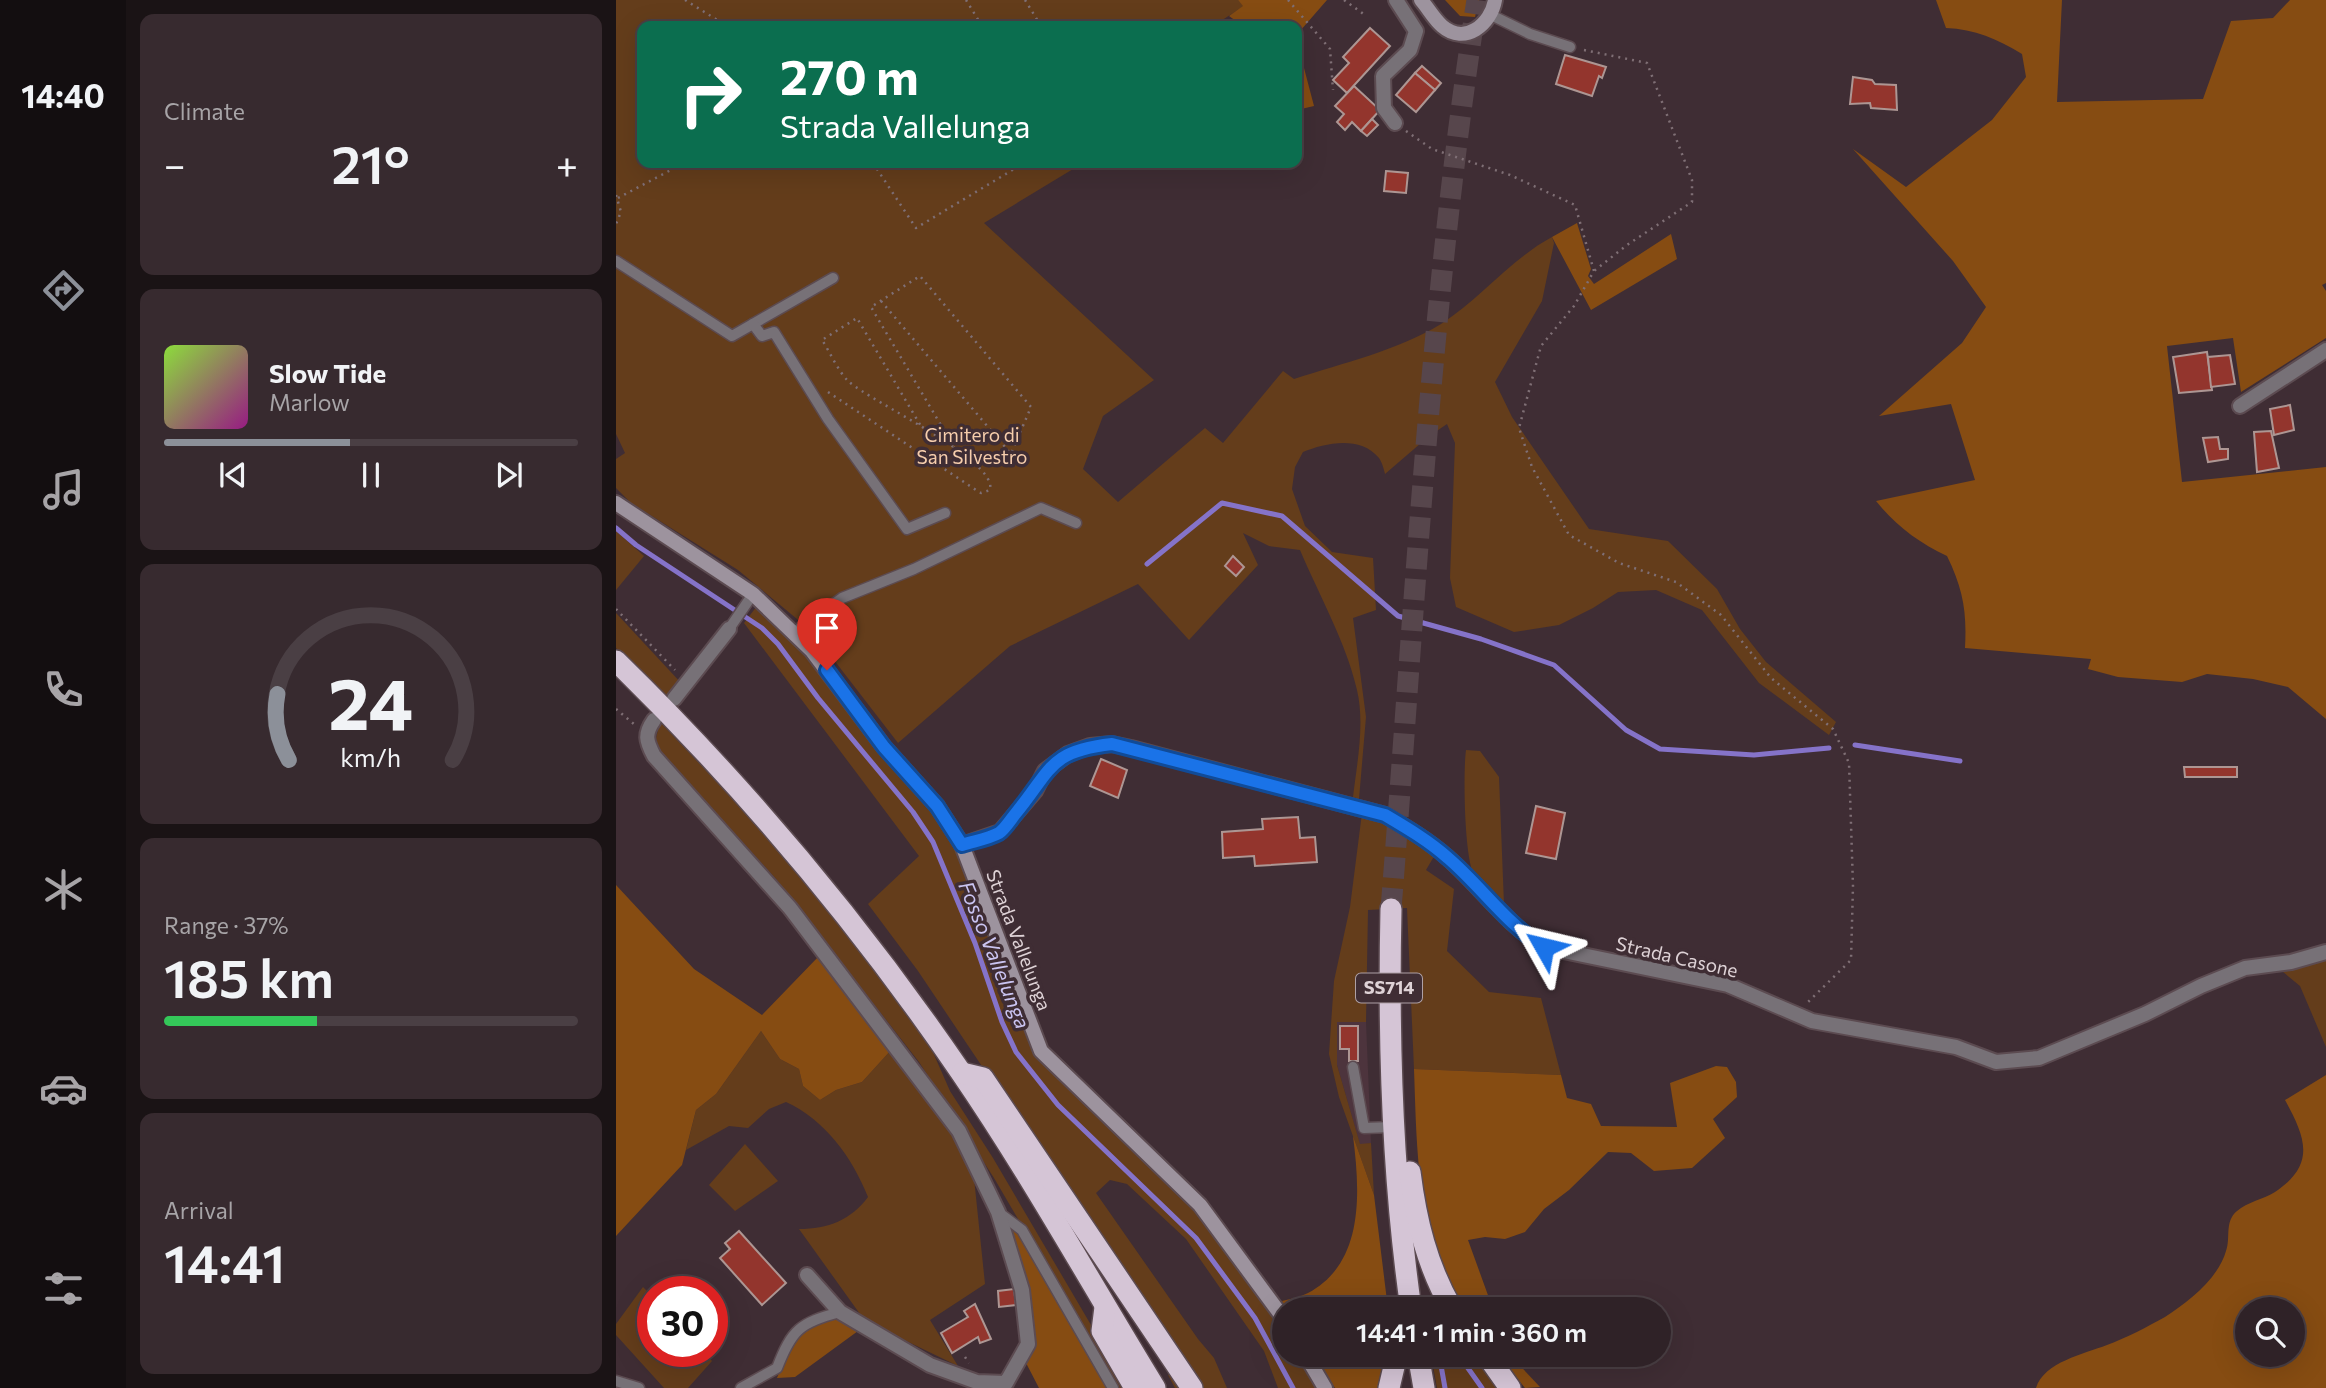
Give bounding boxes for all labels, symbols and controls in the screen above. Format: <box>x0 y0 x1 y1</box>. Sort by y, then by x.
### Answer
text: 270 m <box>780 45 919 105</box>
icon: right <box>665 49 756 140</box>
text: 14:40 <box>21 75 105 115</box>
text: Climate <box>164 97 245 125</box>
text: Strada Vallelunga <box>780 105 1030 145</box>
text: 21° <box>331 131 410 195</box>
text: − <box>164 140 186 187</box>
text: + <box>556 140 578 187</box>
icon: directions <box>39 266 88 315</box>
text: Slow Tide <box>269 357 386 388</box>
text: Marlow <box>269 388 350 416</box>
park label: Cimitero di San Silvestro <box>917 423 1027 468</box>
icon: previous <box>214 456 252 494</box>
icon: pause <box>352 456 390 494</box>
icon: next <box>490 456 528 494</box>
icon: music <box>39 465 88 514</box>
pin <box>797 598 857 670</box>
icon: arrive <box>808 609 846 647</box>
text: 24 <box>328 656 414 745</box>
icon: phone <box>39 665 88 714</box>
text: km/h <box>341 742 401 772</box>
icon: climate <box>39 865 88 914</box>
street label: Strada Vallelunga <box>982 866 1057 1013</box>
water label: Fosso Vallelunga <box>954 877 1036 1032</box>
position arrow <box>1507 910 1581 984</box>
text: Range · 37% <box>164 911 289 939</box>
street label: Strada Casone <box>1614 931 1740 982</box>
text: 185 km <box>164 945 334 1009</box>
road number: SS714 <box>1356 973 1422 1002</box>
icon: car <box>39 1064 88 1113</box>
text: Arrival <box>164 1196 234 1224</box>
text: 14:41 <box>164 1230 285 1294</box>
icon: filters <box>39 1264 88 1313</box>
speed limit sign: 30 <box>637 1276 728 1367</box>
map controls <box>2235 1297 2305 1367</box>
button: search <box>2235 1297 2305 1367</box>
text: 14:41 · 1 min · 360 m <box>1356 1316 1587 1347</box>

